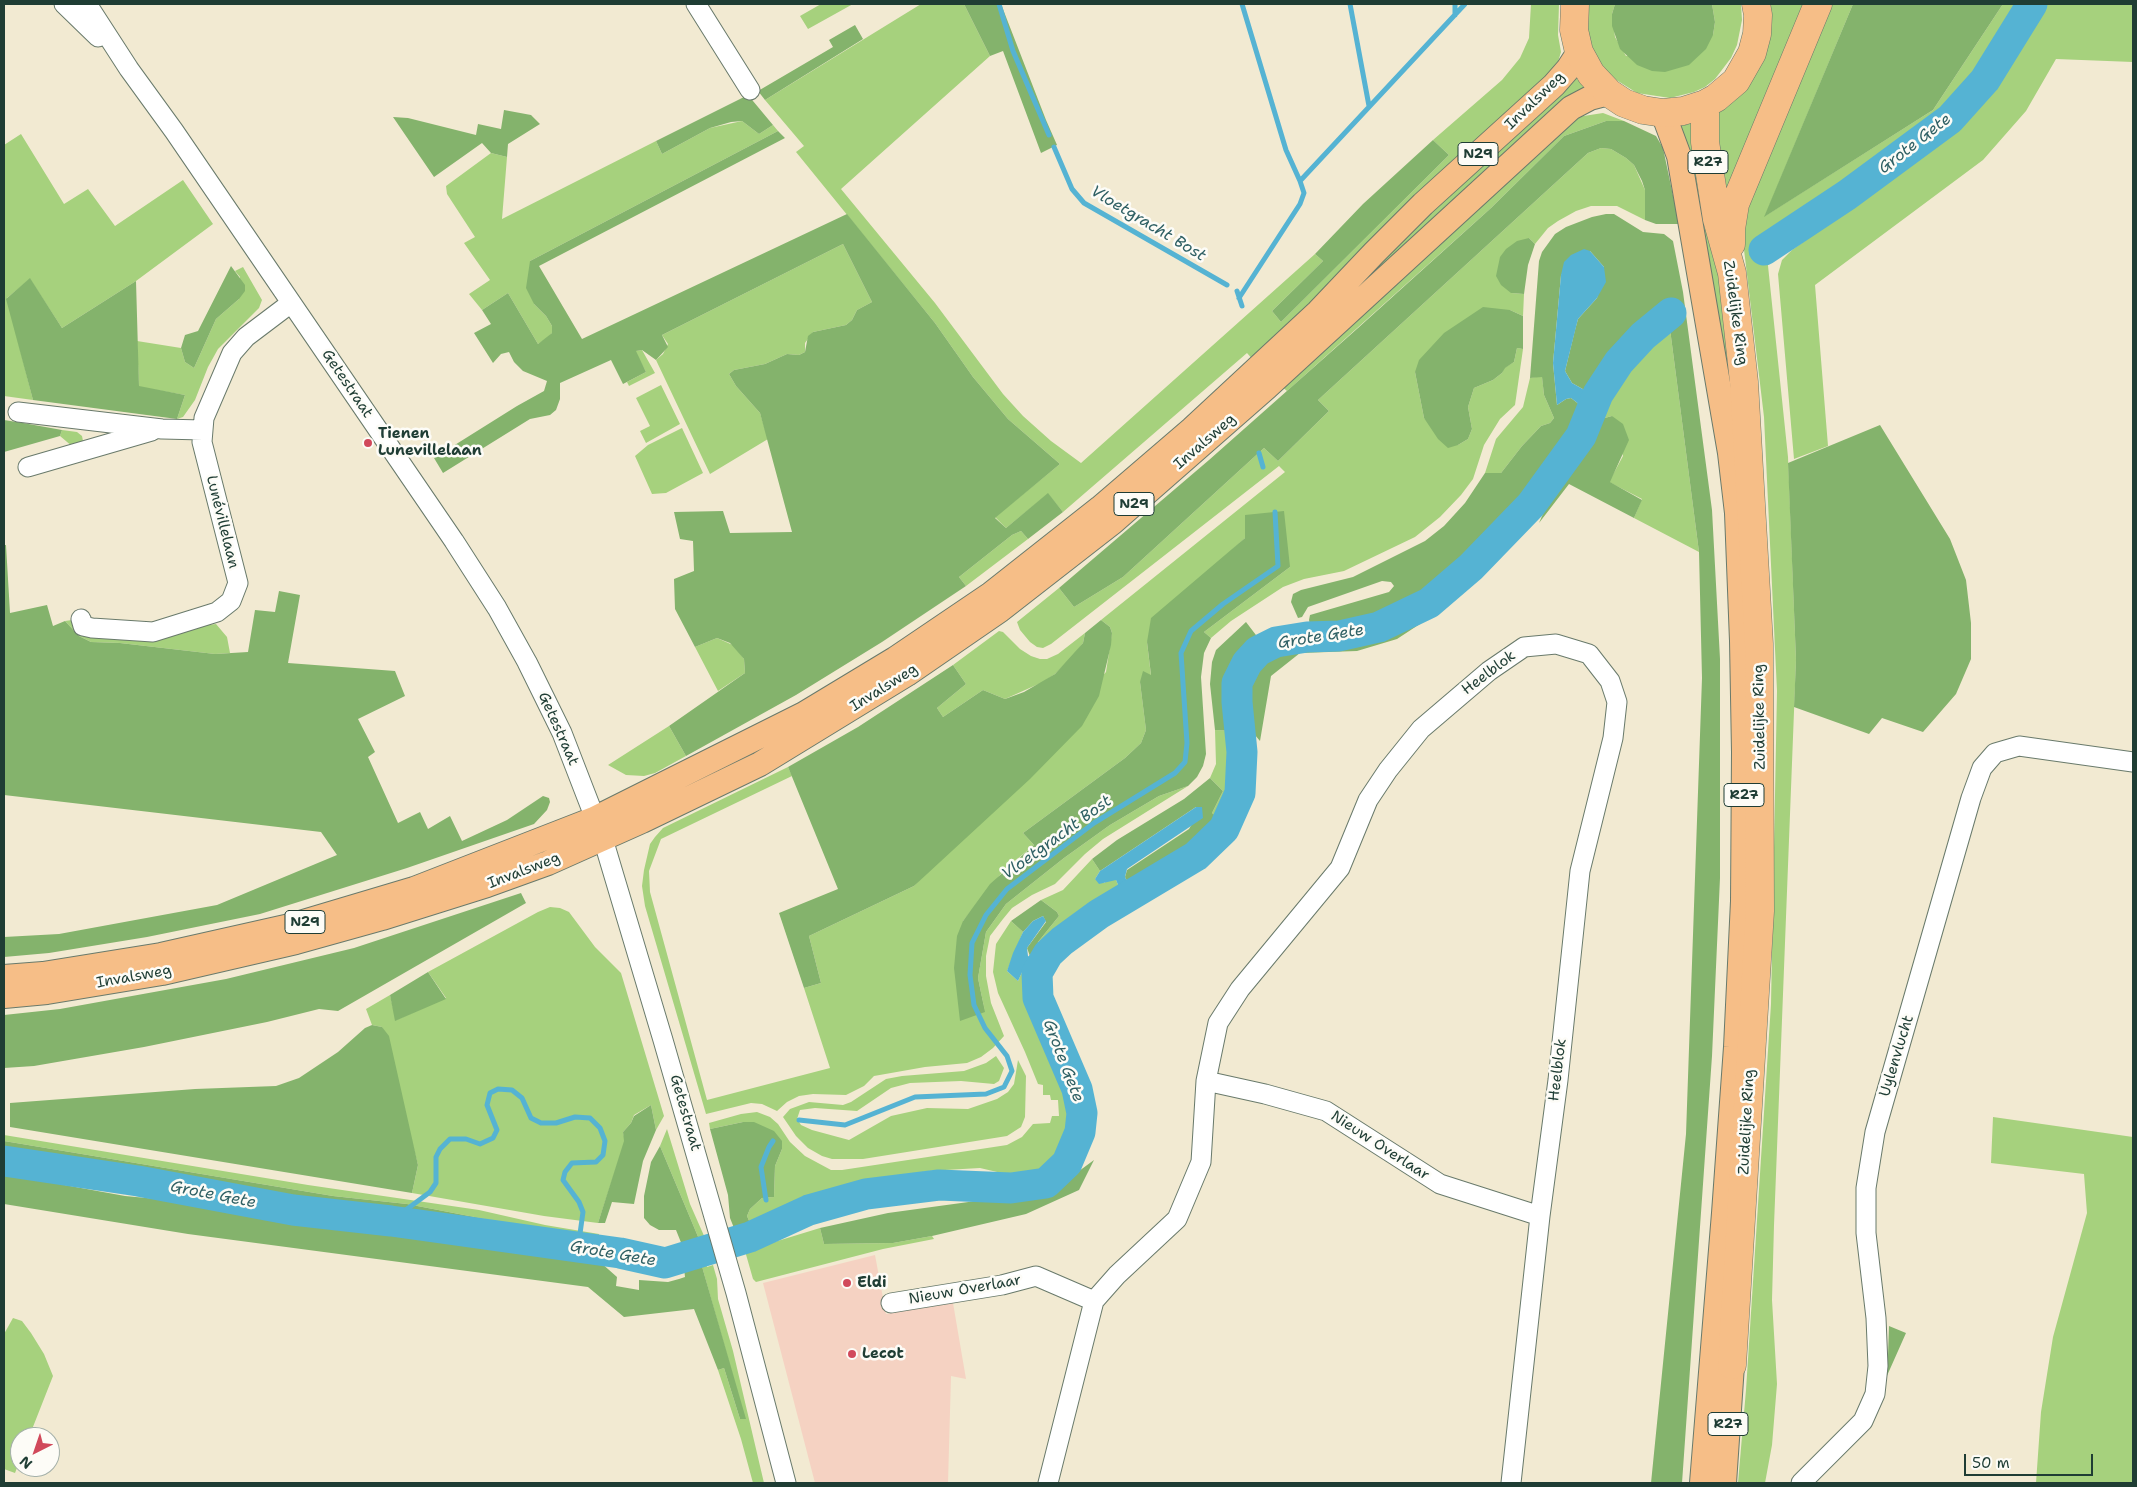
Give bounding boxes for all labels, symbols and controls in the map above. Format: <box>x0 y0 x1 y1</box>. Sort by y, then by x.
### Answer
street label: Invalsweg <box>1501 68 1569 134</box>
water label: Grote Gete <box>1875 110 1955 178</box>
road number: N29 <box>1458 142 1498 166</box>
road number: R27 <box>1688 150 1728 173</box>
water label: Vloetgracht Bost <box>1087 182 1209 266</box>
street label: Zuidelijke Ring <box>1719 259 1751 367</box>
street label: Getestraat <box>318 346 376 422</box>
street label: Invalsweg <box>1170 410 1240 474</box>
place label: Tienen Lunevillelaan <box>378 425 482 460</box>
marker: Tienen Lunevillelaan <box>362 437 374 449</box>
street label: Lunévillelaan <box>202 474 242 570</box>
road number: N29 <box>1114 492 1154 516</box>
water label: Grote Gete <box>1277 621 1365 653</box>
street label: Heelblok <box>1458 647 1520 699</box>
street label: Invalsweg <box>847 660 921 716</box>
street label: Zuidelijke Ring <box>1750 664 1770 770</box>
street label: Getestraat <box>534 689 582 769</box>
road number: R27 <box>1724 784 1764 806</box>
water label: Vloetgracht Bost <box>998 792 1116 884</box>
street label: Invalsweg <box>485 849 563 893</box>
road number: N29 <box>285 910 325 934</box>
street label: Invalsweg <box>95 962 173 992</box>
street label: Uylenvlucht <box>1876 1013 1918 1099</box>
water label: Grote Gete <box>1038 1017 1088 1105</box>
street label: Heelblok <box>1545 1038 1571 1102</box>
street label: Zuidelijke Ring <box>1735 1069 1759 1175</box>
street label: Getestraat <box>666 1073 704 1153</box>
street label: Nieuw Overlaar <box>1327 1107 1433 1185</box>
water label: Grote Gete <box>169 1177 257 1213</box>
water label: Grote Gete <box>569 1237 657 1271</box>
street label: Nieuw Overlaar <box>907 1271 1023 1309</box>
place label: Eldi <box>857 1274 887 1292</box>
marker: Eldi <box>841 1277 853 1289</box>
place label: Lecot <box>862 1345 904 1363</box>
marker: Lecot <box>846 1348 858 1360</box>
road number: R27 <box>1708 1412 1748 1436</box>
north arrow <box>10 1427 60 1477</box>
scale bar <box>1967 1444 2096 1476</box>
text: N <box>16 1452 36 1473</box>
text: 50 m <box>1972 1453 2010 1473</box>

